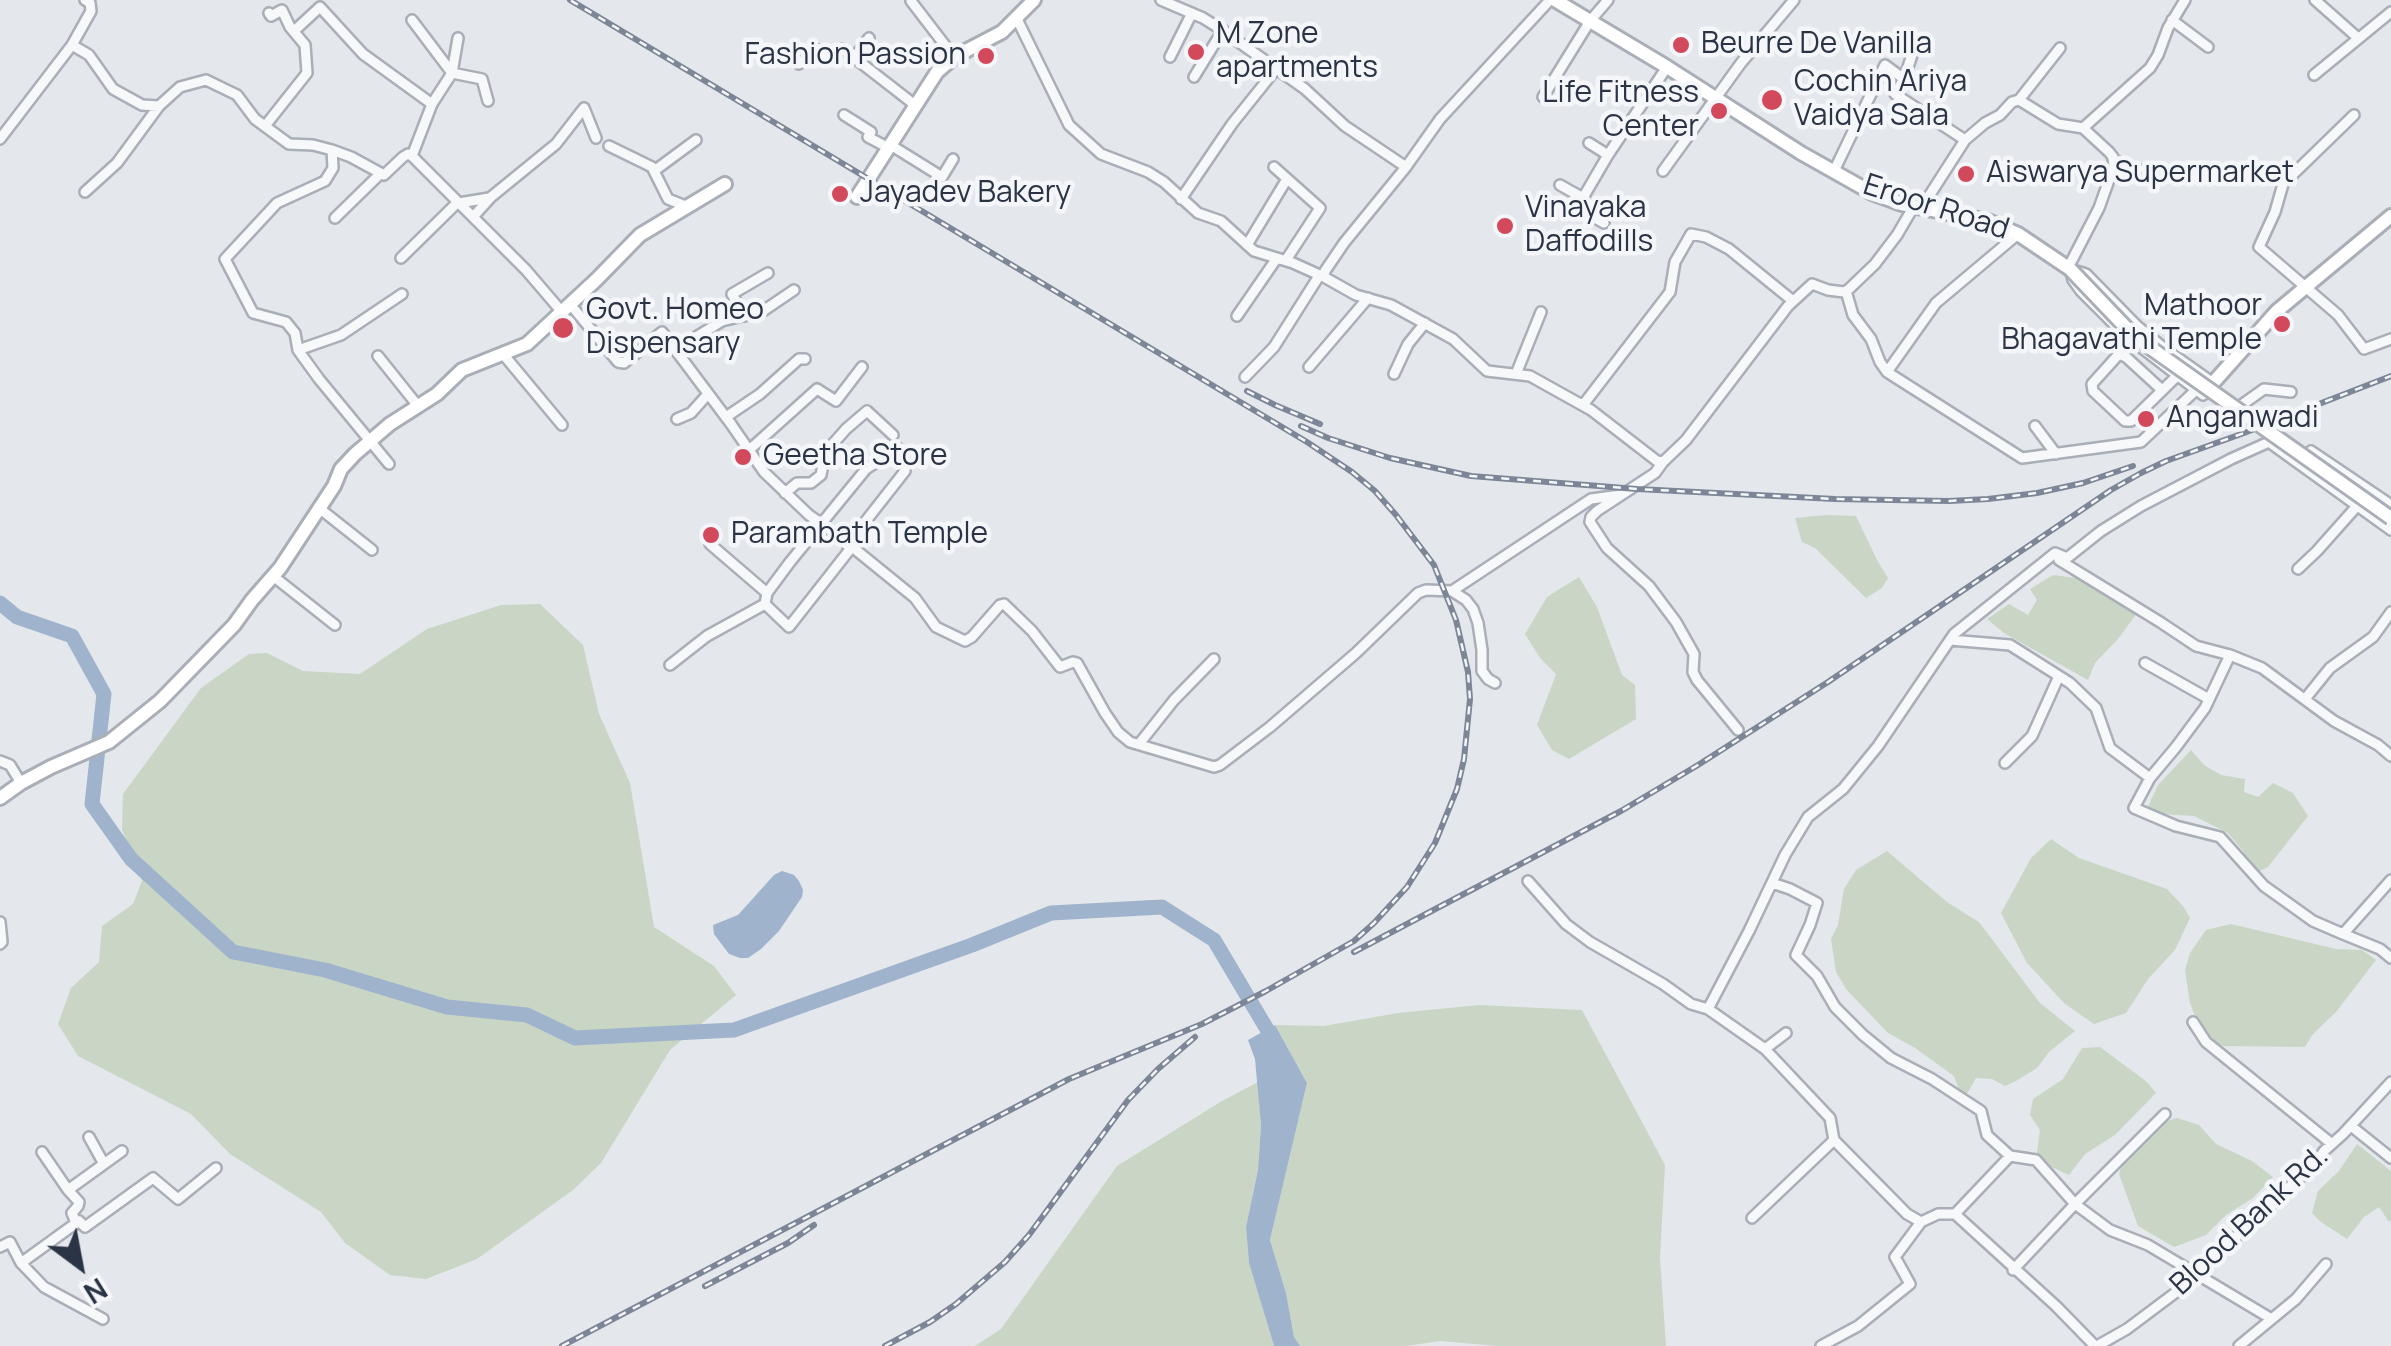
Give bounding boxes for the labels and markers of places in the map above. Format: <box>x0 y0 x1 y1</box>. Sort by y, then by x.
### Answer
place label: M Zone apartments <box>1216 17 1378 88</box>
place label: Beurre De Vanilla <box>1701 27 1932 63</box>
marker: Beurre De Vanilla <box>1670 34 1692 56</box>
place label: Fashion Passion <box>745 38 966 74</box>
marker: M Zone apartments <box>1185 41 1207 63</box>
marker: Fashion Passion <box>975 45 997 67</box>
place label: Cochin Ariya Vaidya Sala <box>1794 65 1967 136</box>
place label: Life Fitness Center <box>1542 76 1699 146</box>
marker: Cochin Ariya Vaidya Sala <box>1759 87 1785 113</box>
marker: Life Fitness Center <box>1708 100 1730 122</box>
place label: Aiswarya Supermarket <box>1986 156 2294 192</box>
marker: Aiswarya Supermarket <box>1955 163 1977 185</box>
place label: Jayadev Bakery <box>860 176 1071 212</box>
marker: Jayadev Bakery <box>829 183 851 205</box>
place label: Vinayaka Daffodills <box>1525 191 1653 262</box>
marker: Vinayaka Daffodills <box>1494 215 1516 237</box>
place label: Mathoor Bhagavathi Temple <box>2001 289 2262 360</box>
place label: Govt. Homeo Dispensary <box>586 293 764 364</box>
marker: Mathoor Bhagavathi Temple <box>2271 313 2293 335</box>
marker: Govt. Homeo Dispensary <box>550 315 576 341</box>
place label: Anganwadi <box>2166 401 2319 437</box>
marker: Anganwadi <box>2135 408 2157 430</box>
place label: Geetha Store <box>763 439 947 475</box>
marker: Geetha Store <box>732 446 754 468</box>
place label: Parambath Temple <box>731 517 988 553</box>
marker: Parambath Temple <box>700 524 722 546</box>

